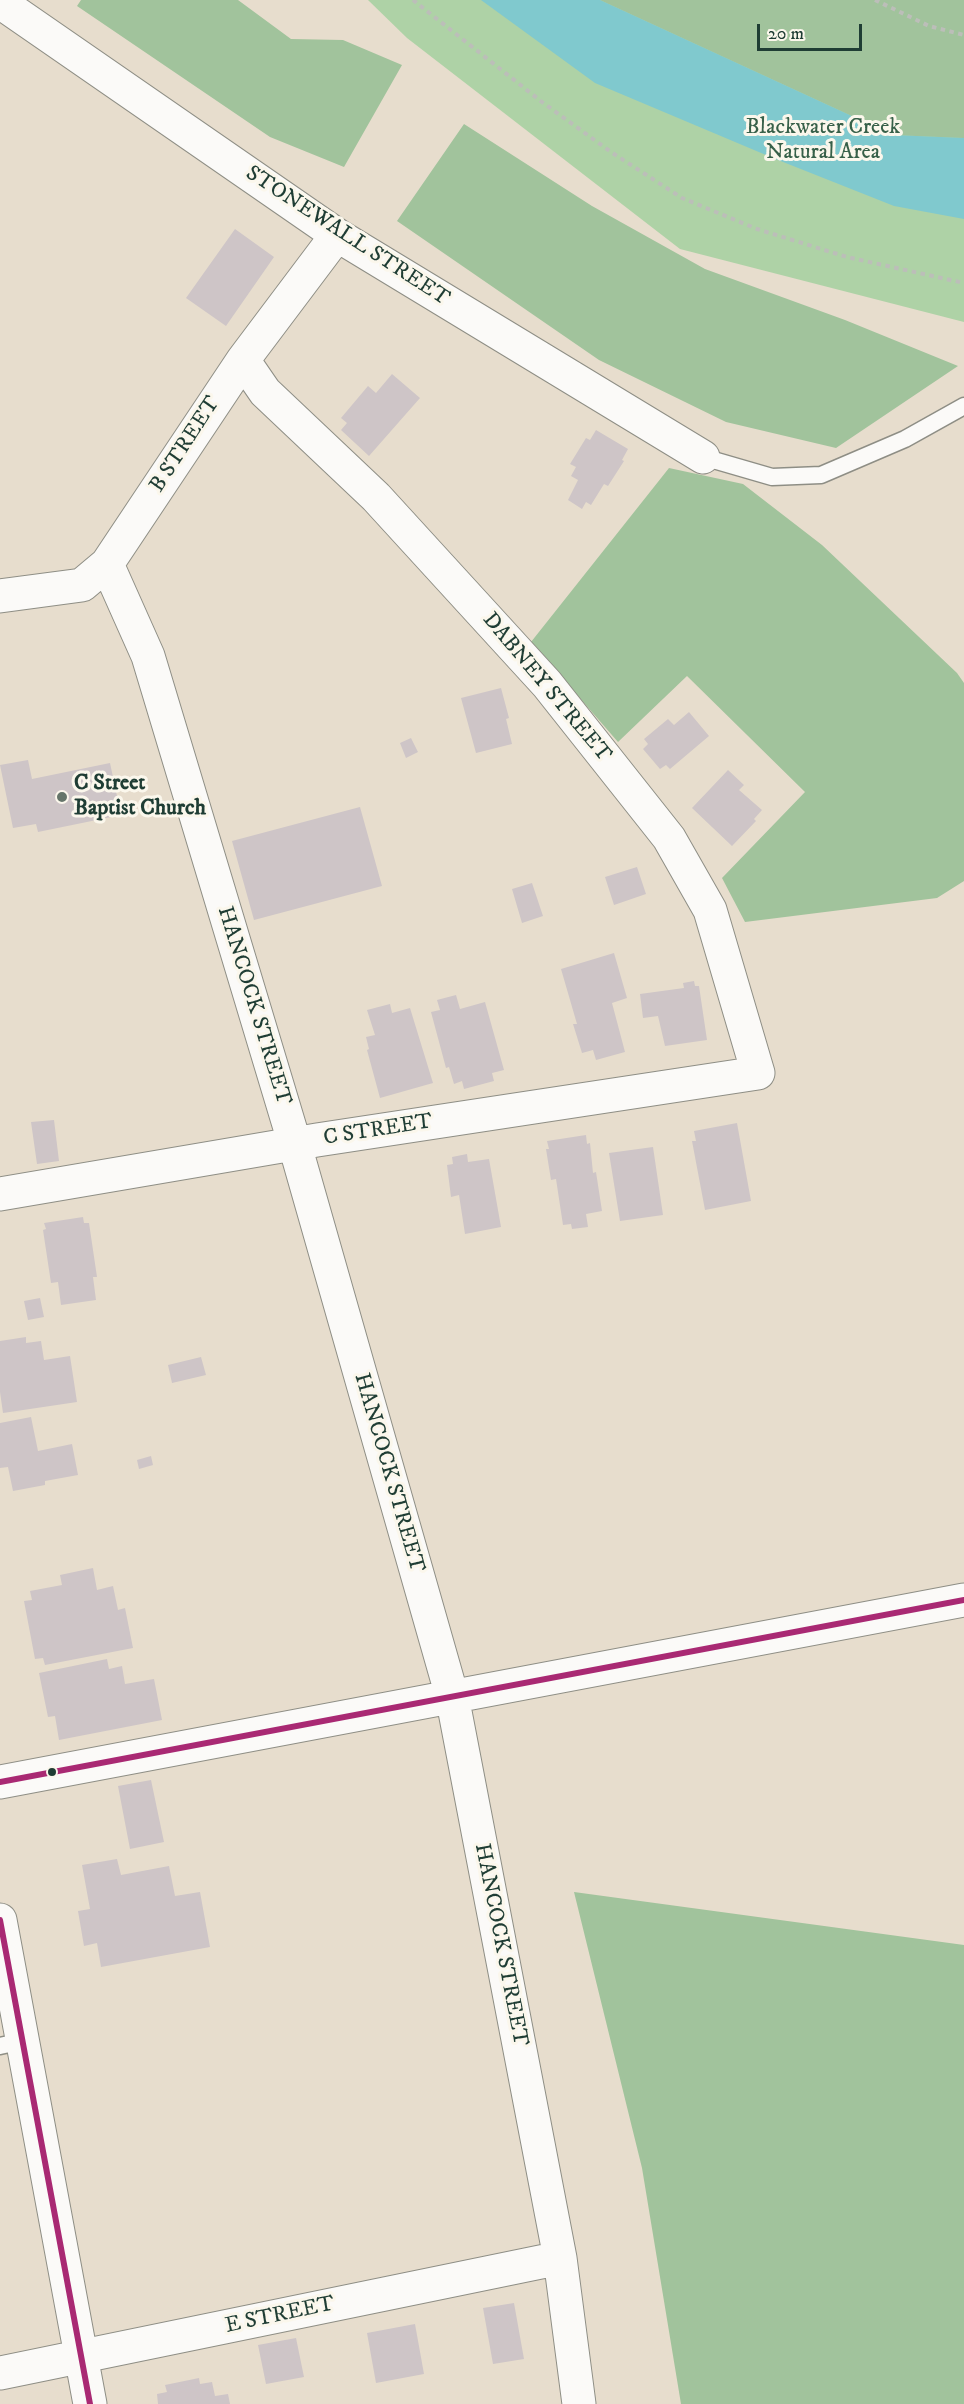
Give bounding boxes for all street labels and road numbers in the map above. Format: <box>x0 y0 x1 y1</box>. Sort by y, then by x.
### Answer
street label: STONEWALL STREET <box>240 161 454 313</box>
street label: B STREET <box>145 392 227 498</box>
street label: DABNEY STREET <box>476 608 616 768</box>
street label: HANCOCK STREET <box>210 904 296 1108</box>
street label: C STREET <box>322 1109 434 1153</box>
street label: HANCOCK STREET <box>347 1370 429 1576</box>
street label: HANCOCK STREET <box>467 1841 533 2049</box>
street label: E STREET <box>223 2292 337 2340</box>

